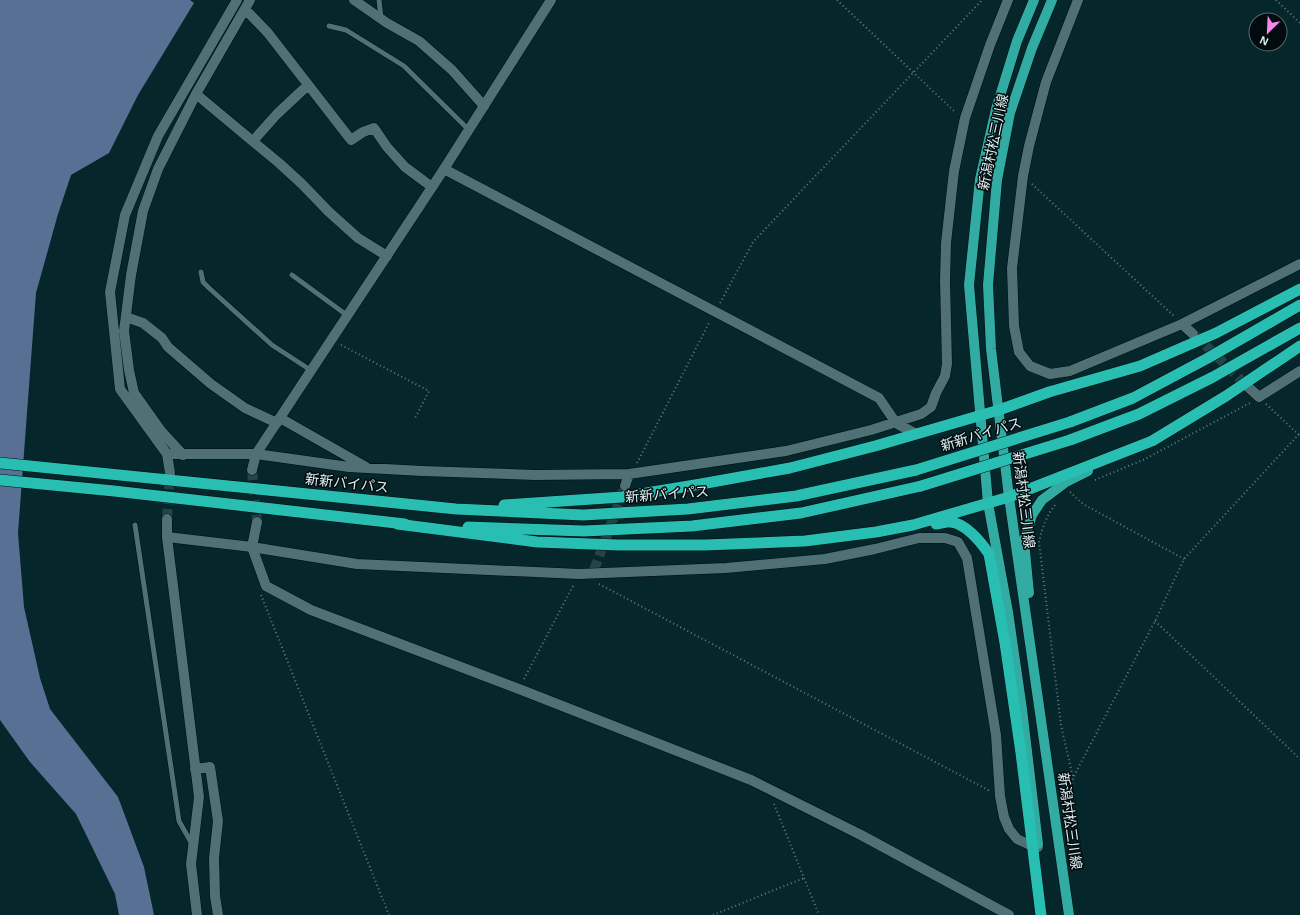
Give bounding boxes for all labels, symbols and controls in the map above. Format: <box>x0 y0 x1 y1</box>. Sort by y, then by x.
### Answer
north arrow <box>1248 12 1288 52</box>
text: N <box>1258 34 1270 48</box>
street label: 新潟村松三川線 <box>975 92 1011 192</box>
street label: 新新バイパス <box>939 414 1023 454</box>
street label: 新潟村松三川線 <box>1010 450 1038 550</box>
street label: 新新バイパス <box>305 471 389 495</box>
street label: 新新バイパス <box>625 483 709 505</box>
street label: 新潟村松三川線 <box>1055 771 1085 871</box>

